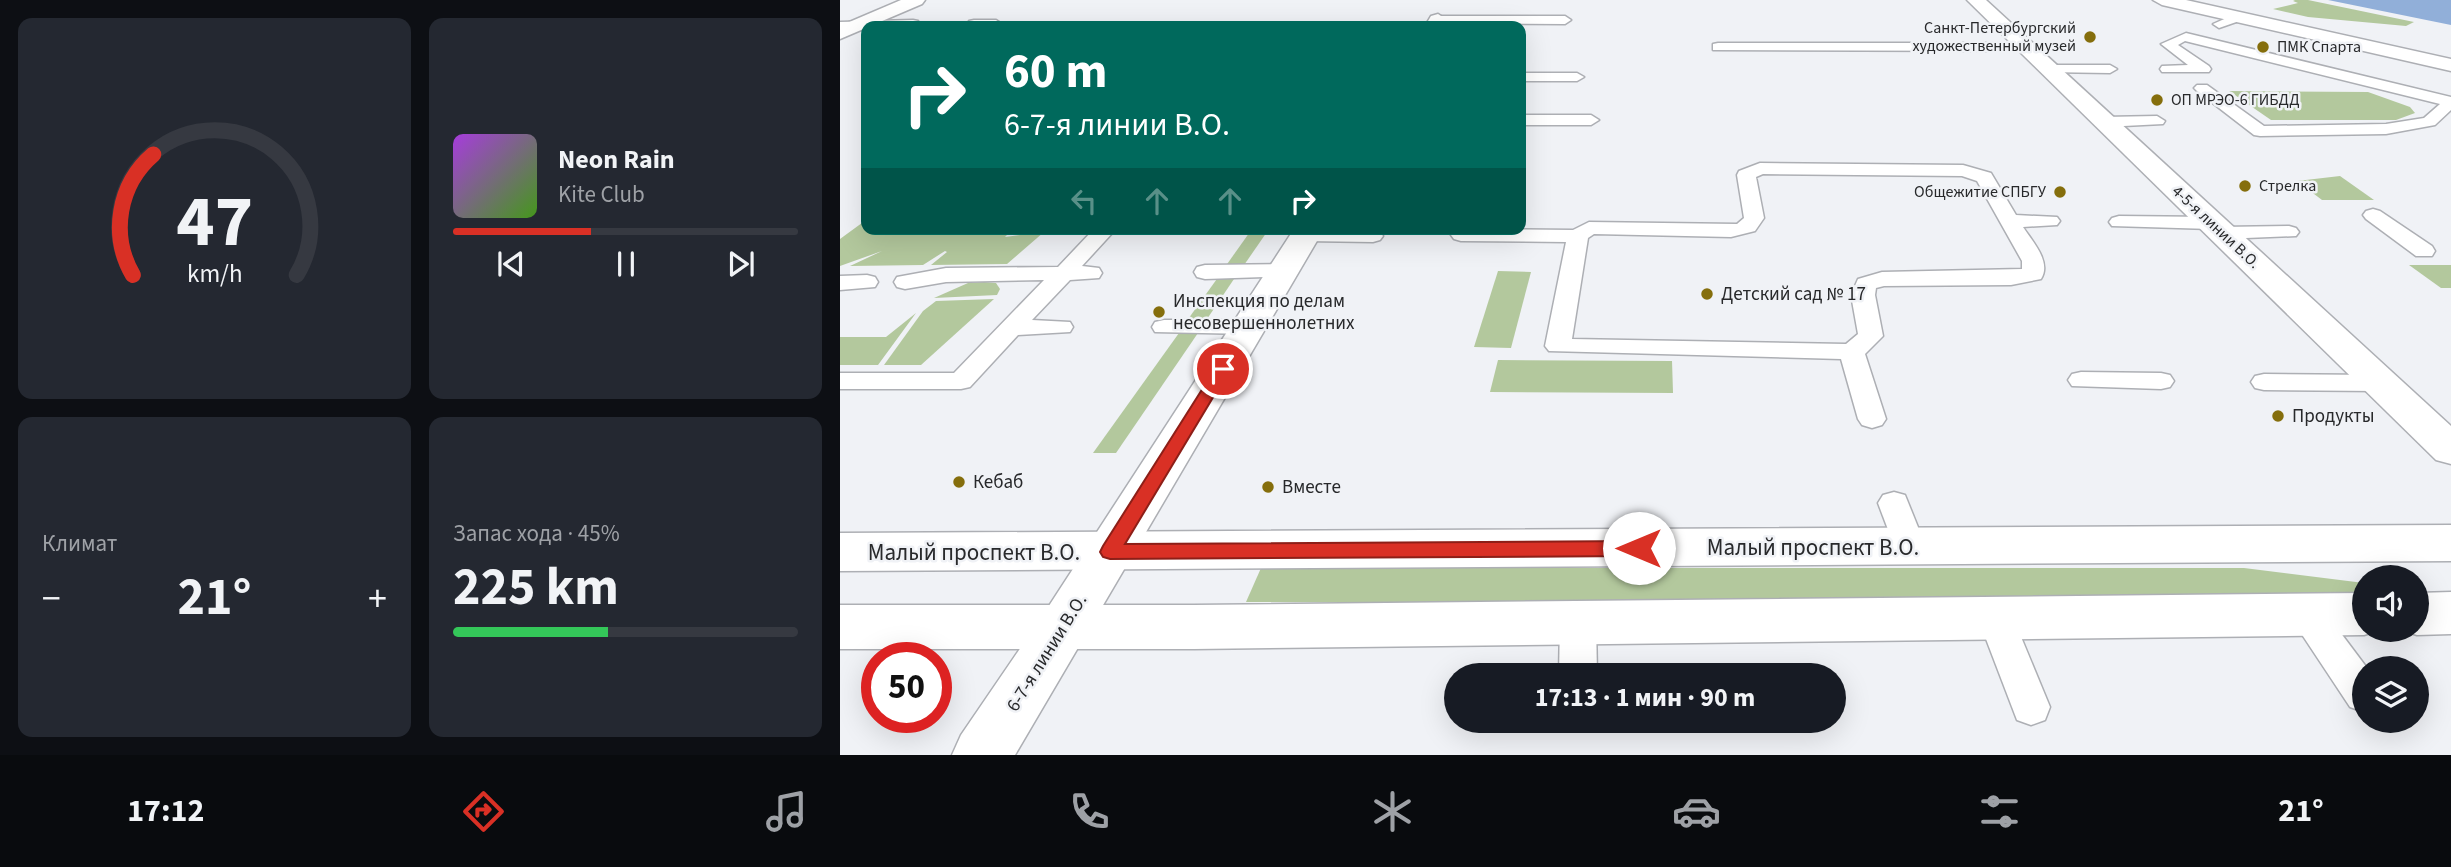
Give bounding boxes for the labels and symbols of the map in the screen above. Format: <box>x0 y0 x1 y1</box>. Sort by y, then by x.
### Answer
place label: Санкт-Петербургский художественный музей <box>1912 17 2076 57</box>
marker: Санкт-Петербургский художественный музей <box>2082 29 2098 45</box>
place label: ПМК Спарта <box>2277 36 2361 58</box>
marker: ПМК Спарта <box>2255 39 2271 55</box>
place label: ОП МРЭО-6 ГИБДД <box>2171 89 2299 111</box>
marker: ОП МРЭО-6 ГИБДД <box>2149 92 2165 108</box>
place label: Стрелка <box>2259 175 2316 197</box>
marker: Стрелка <box>2237 178 2253 194</box>
street label: 4-5-я линии В.О. <box>2167 180 2265 274</box>
place label: Общежитие СПБГУ <box>1914 181 2047 203</box>
marker: Общежитие СПБГУ <box>2052 184 2068 200</box>
place label: Детский сад № 17 <box>1721 281 1866 308</box>
marker: Детский сад № 17 <box>1699 286 1715 302</box>
place label: Инспекция по делам несовершеннолетних <box>1173 288 1355 337</box>
marker: Инспекция по делам несовершеннолетних <box>1151 304 1167 320</box>
pin <box>1193 339 1253 399</box>
place label: Продукты <box>2292 403 2375 430</box>
marker: Продукты <box>2270 408 2286 424</box>
place label: Кебаб <box>973 469 1023 496</box>
marker: Кебаб <box>951 474 967 490</box>
place label: Вместе <box>1282 474 1341 501</box>
marker: Вместе <box>1260 479 1276 495</box>
position arrow <box>1602 511 1676 585</box>
street label: Малый проспект В.О. <box>1707 531 1919 564</box>
street label: Малый проспект В.О. <box>868 536 1080 569</box>
street label: 6-7-я линии В.О. <box>1000 589 1094 717</box>
speed limit sign: 50 <box>861 642 952 733</box>

